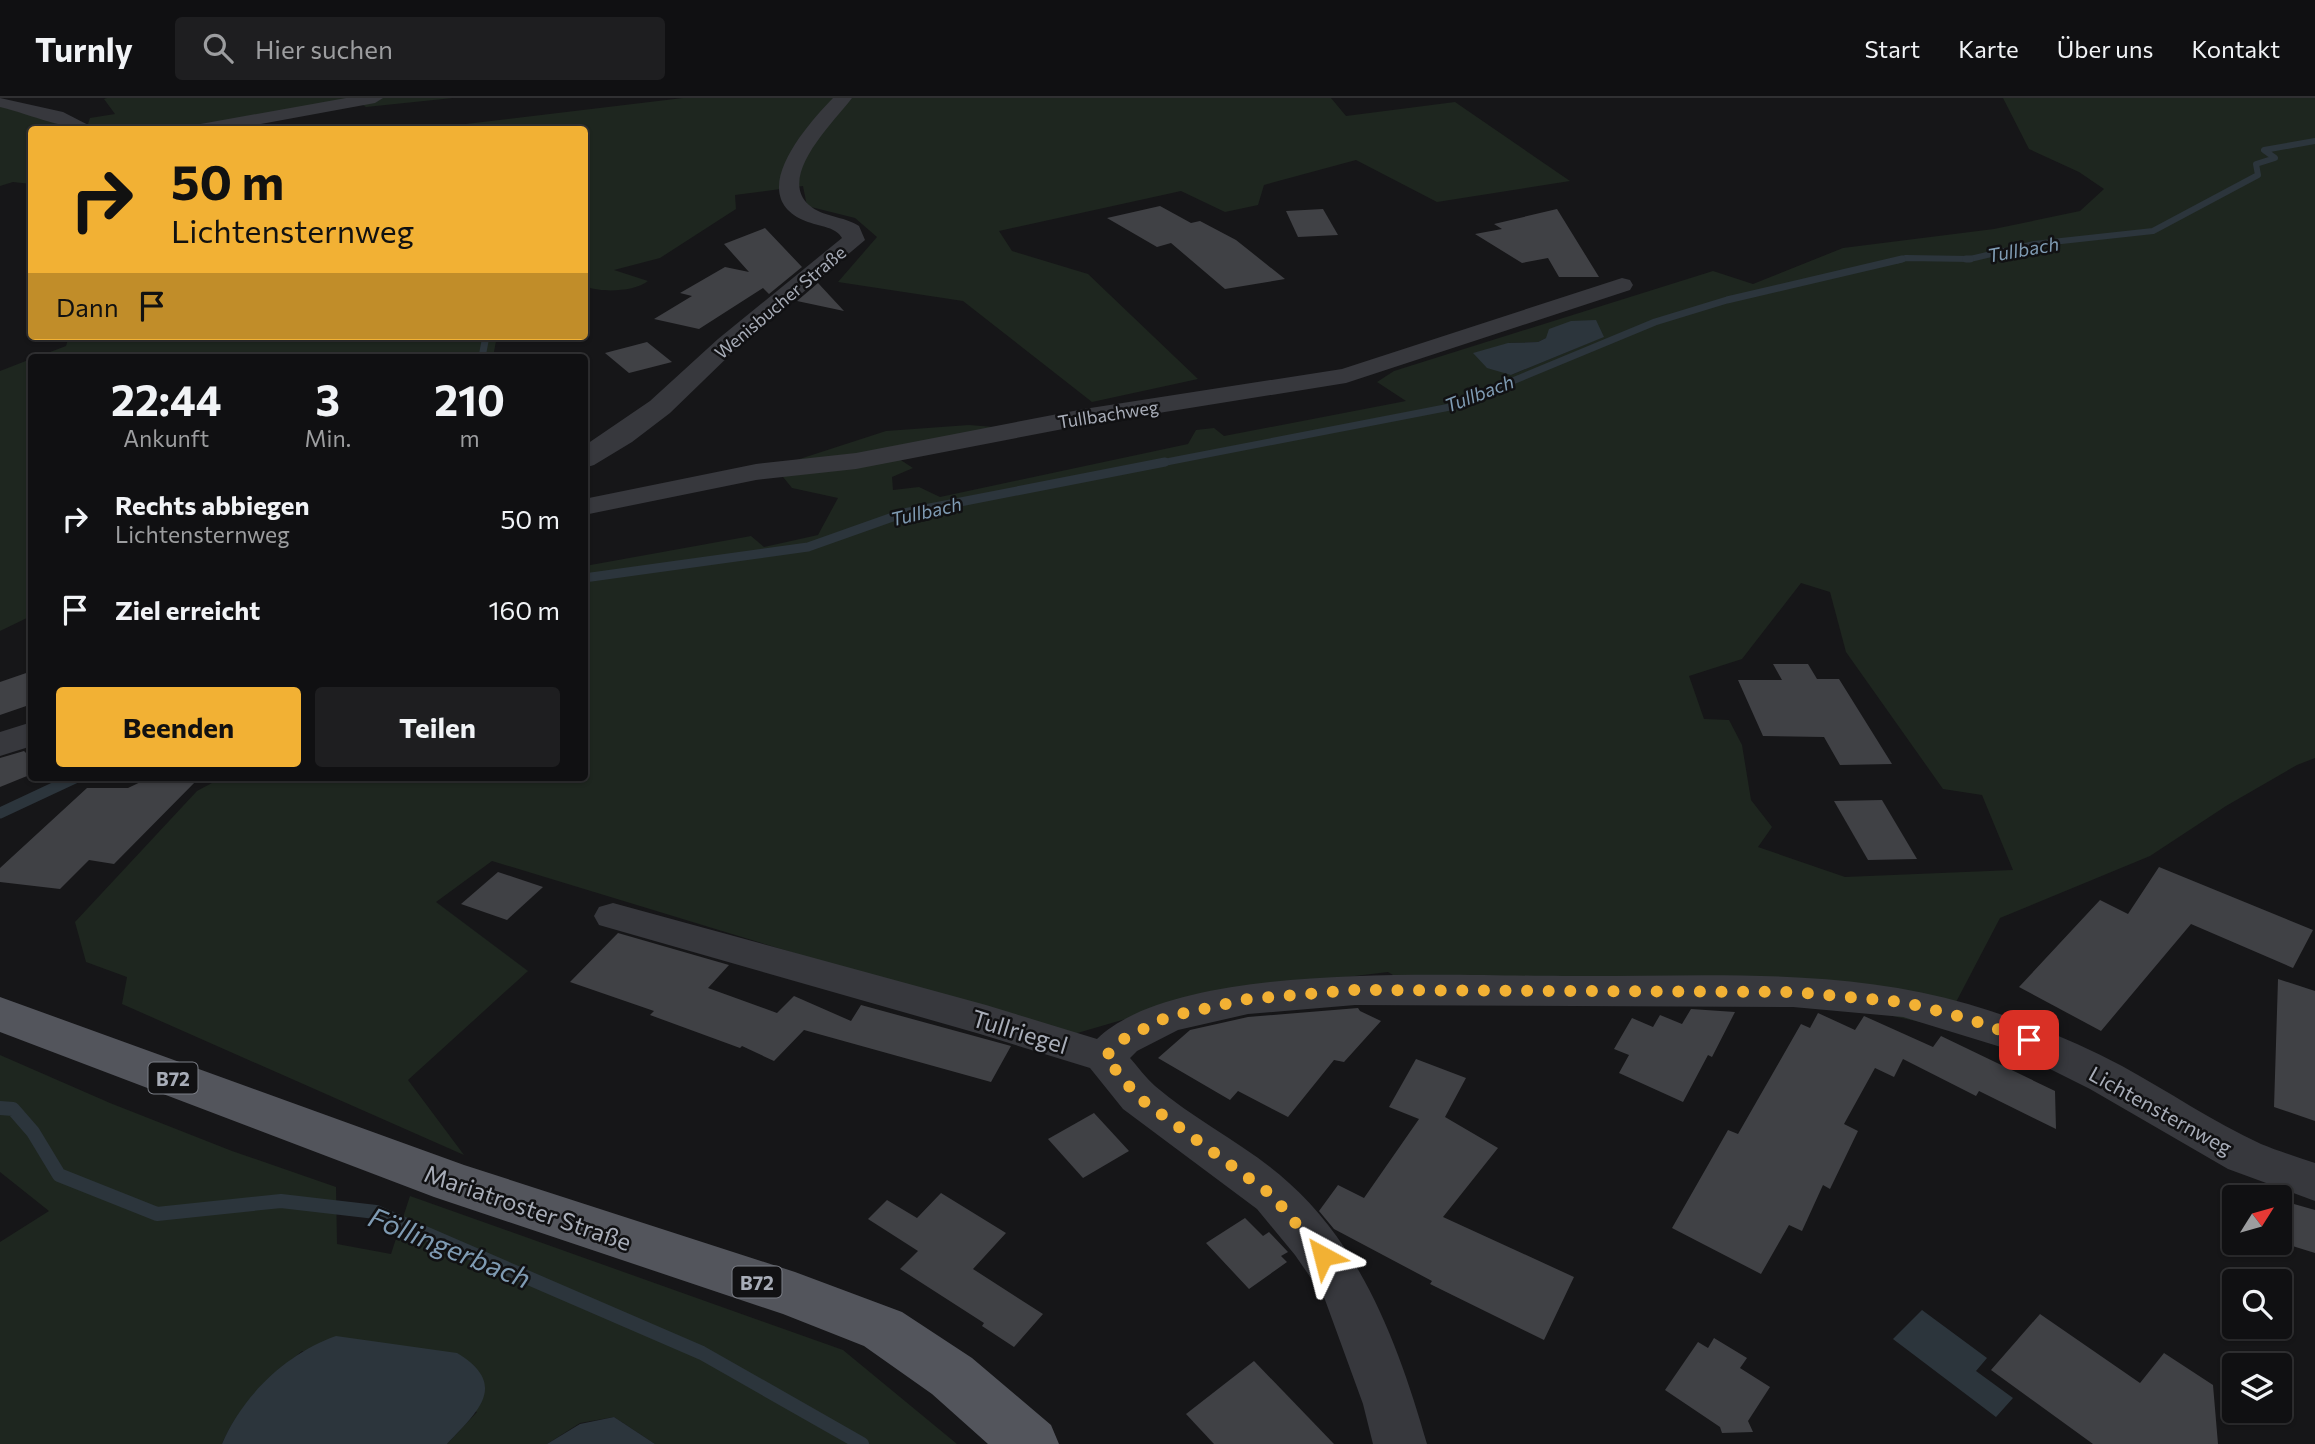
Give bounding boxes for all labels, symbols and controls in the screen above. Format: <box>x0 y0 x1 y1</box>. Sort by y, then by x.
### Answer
search box <box>175 17 665 80</box>
text: Turnly <box>35 28 133 69</box>
icon: search <box>199 29 237 67</box>
text: Hier suchen <box>255 33 393 64</box>
text: Start <box>1865 34 1920 63</box>
text: Karte <box>1958 34 2019 63</box>
text: Über uns <box>2057 34 2153 63</box>
text: Kontakt <box>2191 34 2280 63</box>
text: 50 m <box>171 150 284 210</box>
icon: right <box>56 154 147 245</box>
text: Lichtensternweg <box>171 210 414 250</box>
water label: Tullbach <box>1985 231 2061 267</box>
street label: Wenisbucher Straße <box>710 241 850 363</box>
icon: arrive <box>133 287 171 325</box>
text: Dann <box>56 291 119 322</box>
water label: Tullbach <box>1441 369 1517 417</box>
text: 22:44 <box>111 373 222 425</box>
text: 3 <box>316 373 340 425</box>
text: 210 <box>434 373 505 425</box>
street label: Tullbachweg <box>1056 395 1160 433</box>
text: Ankunft <box>123 424 209 452</box>
text: Min. <box>305 424 351 452</box>
text: m <box>460 424 480 452</box>
text: Rechts abbiegen <box>115 489 310 520</box>
water label: Tullbach <box>888 492 964 530</box>
icon: right <box>56 500 94 538</box>
text: 50 m <box>500 503 560 534</box>
text: Lichtensternweg <box>115 520 290 548</box>
icon: arrive <box>56 591 94 629</box>
text: Ziel erreicht <box>115 594 260 625</box>
text: 160 m <box>488 594 560 625</box>
button: Beenden <box>56 687 301 767</box>
button: Teilen <box>315 687 560 767</box>
street label: Tullriegel <box>968 1003 1072 1059</box>
pin <box>1999 1010 2059 1070</box>
icon: arrive <box>2010 1021 2048 1059</box>
street label: Lichtensternweg <box>2085 1060 2237 1160</box>
road number: B72 <box>148 1062 198 1094</box>
street label: Mariatroster Straße <box>421 1158 635 1256</box>
north arrow <box>2222 1185 2292 1255</box>
map controls <box>2222 1185 2292 1423</box>
water label: Föllingerbach <box>364 1199 536 1295</box>
position arrow <box>1286 1219 1360 1293</box>
road number: B72 <box>732 1266 782 1298</box>
button: search <box>2222 1269 2292 1339</box>
button: layers <box>2222 1353 2292 1423</box>

